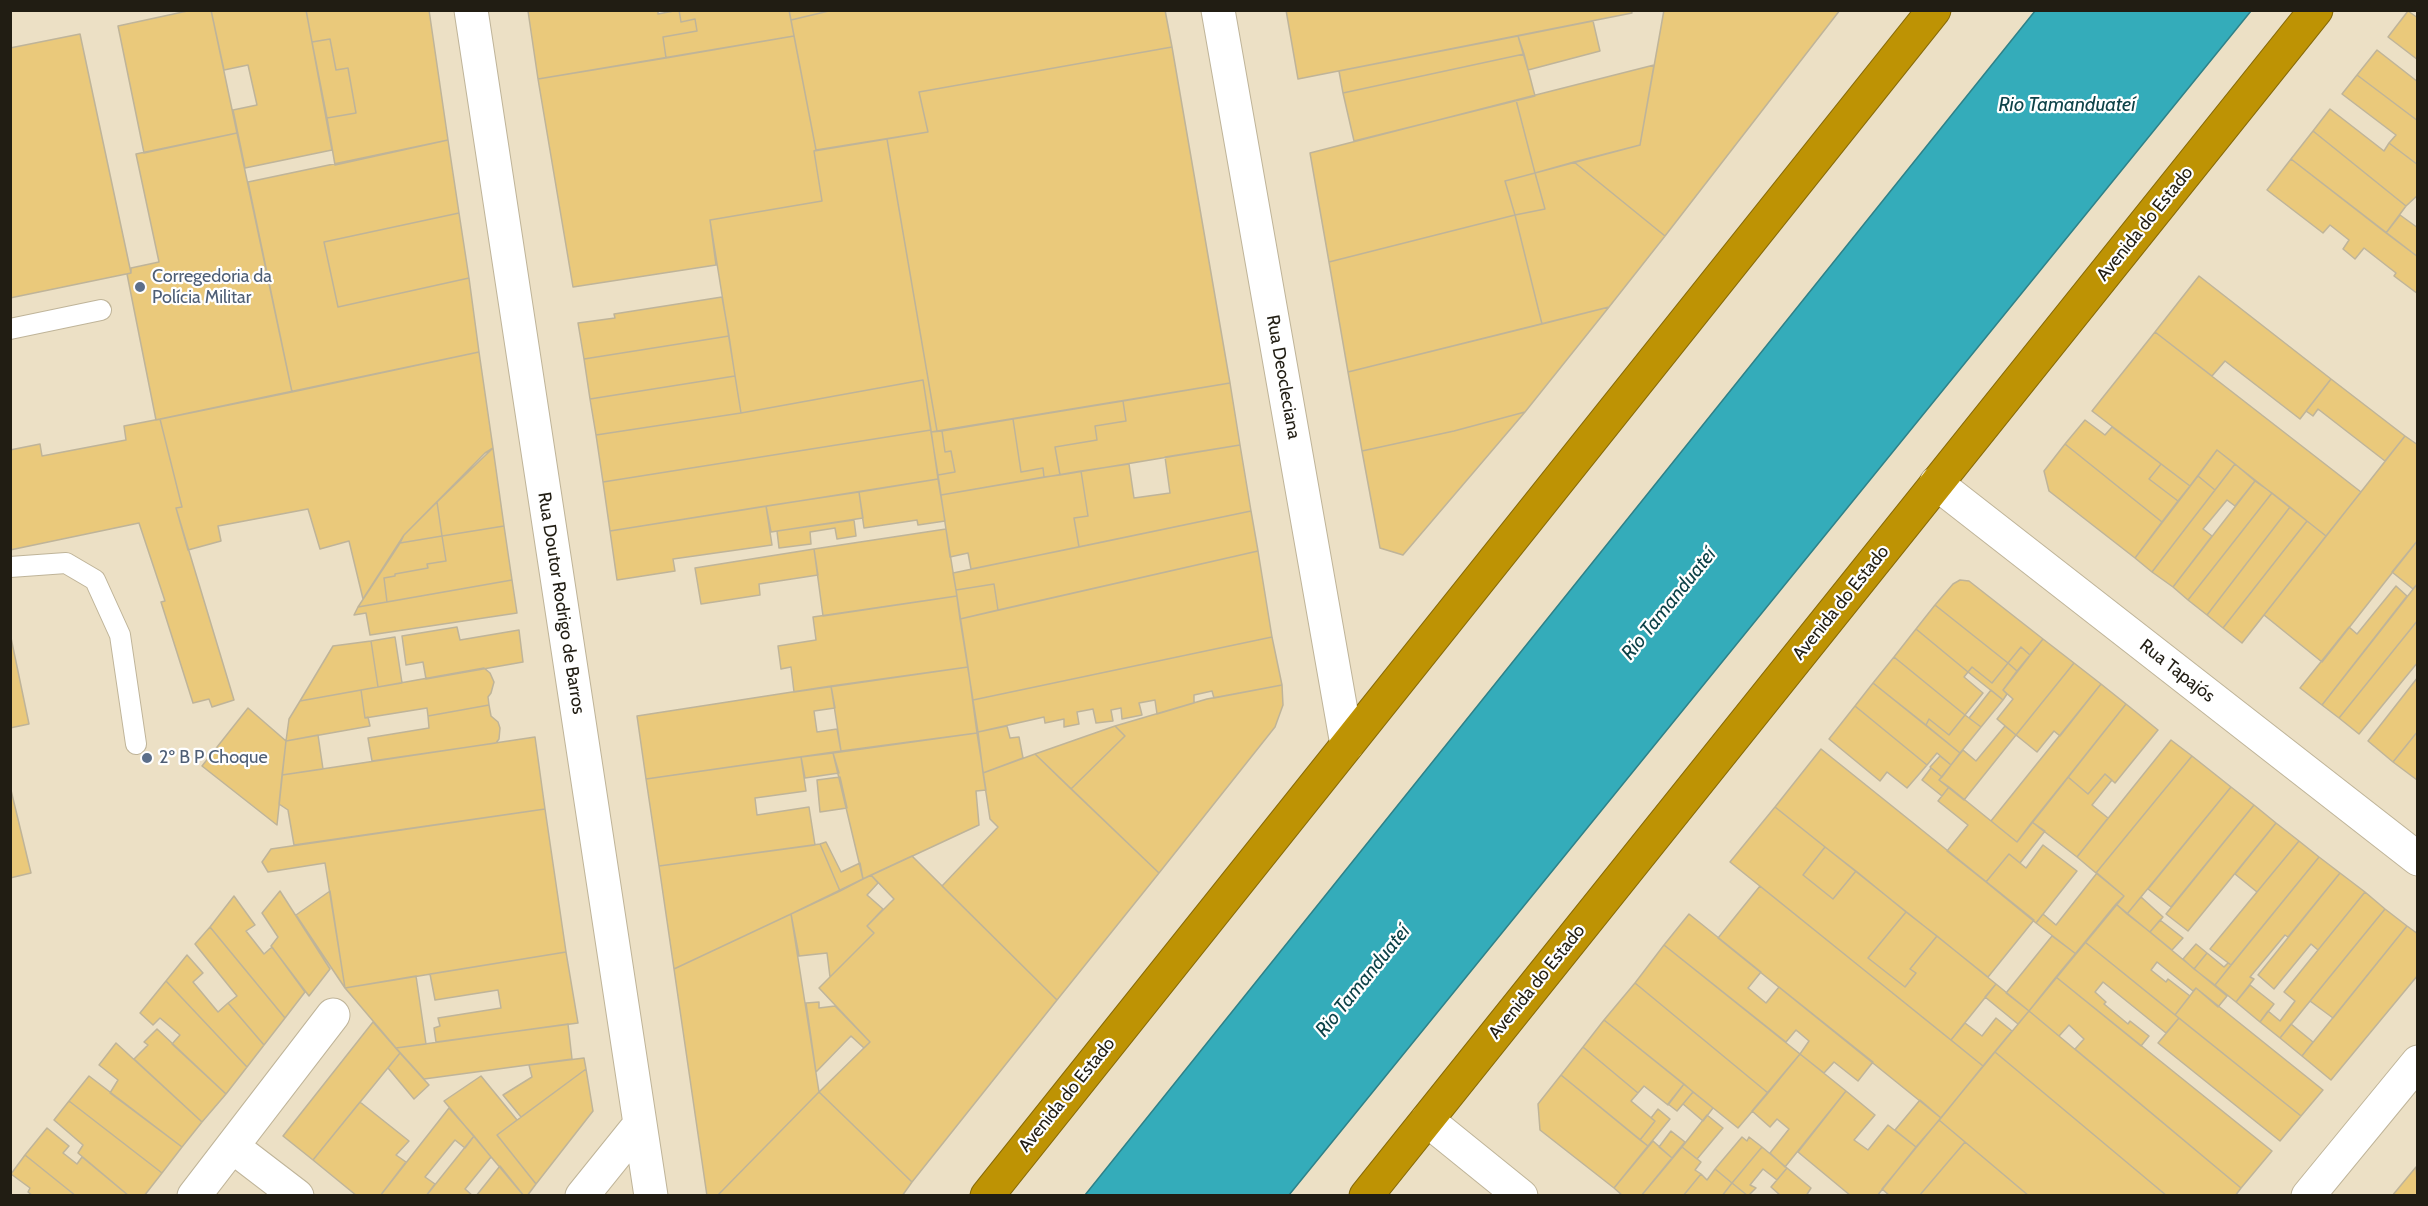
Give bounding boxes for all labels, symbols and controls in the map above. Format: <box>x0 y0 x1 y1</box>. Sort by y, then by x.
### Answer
water label: Rio Tamanduateí <box>1998 93 2136 117</box>
street label: Avenida do Estado <box>2092 162 2198 286</box>
place label: Corregedoria da Polícia Militar <box>152 266 272 308</box>
marker: Corregedoria da Polícia Militar <box>133 280 147 294</box>
street label: Rua Deocleciana <box>1261 313 1305 441</box>
street label: Rua Doutor Rodrigo de Barros <box>533 490 589 716</box>
street label: Avenida do Estado <box>1788 541 1894 665</box>
water label: Rio Tamanduateí <box>1617 543 1721 665</box>
street label: Rua Tapajós <box>2135 635 2219 707</box>
place label: 2º B P Choque <box>159 747 268 769</box>
marker: 2º B P Choque <box>140 751 154 765</box>
water label: Rio Tamanduateí <box>1311 920 1415 1042</box>
street label: Avenida do Estado <box>1484 920 1590 1044</box>
street label: Avenida do Estado <box>1014 1033 1120 1157</box>

